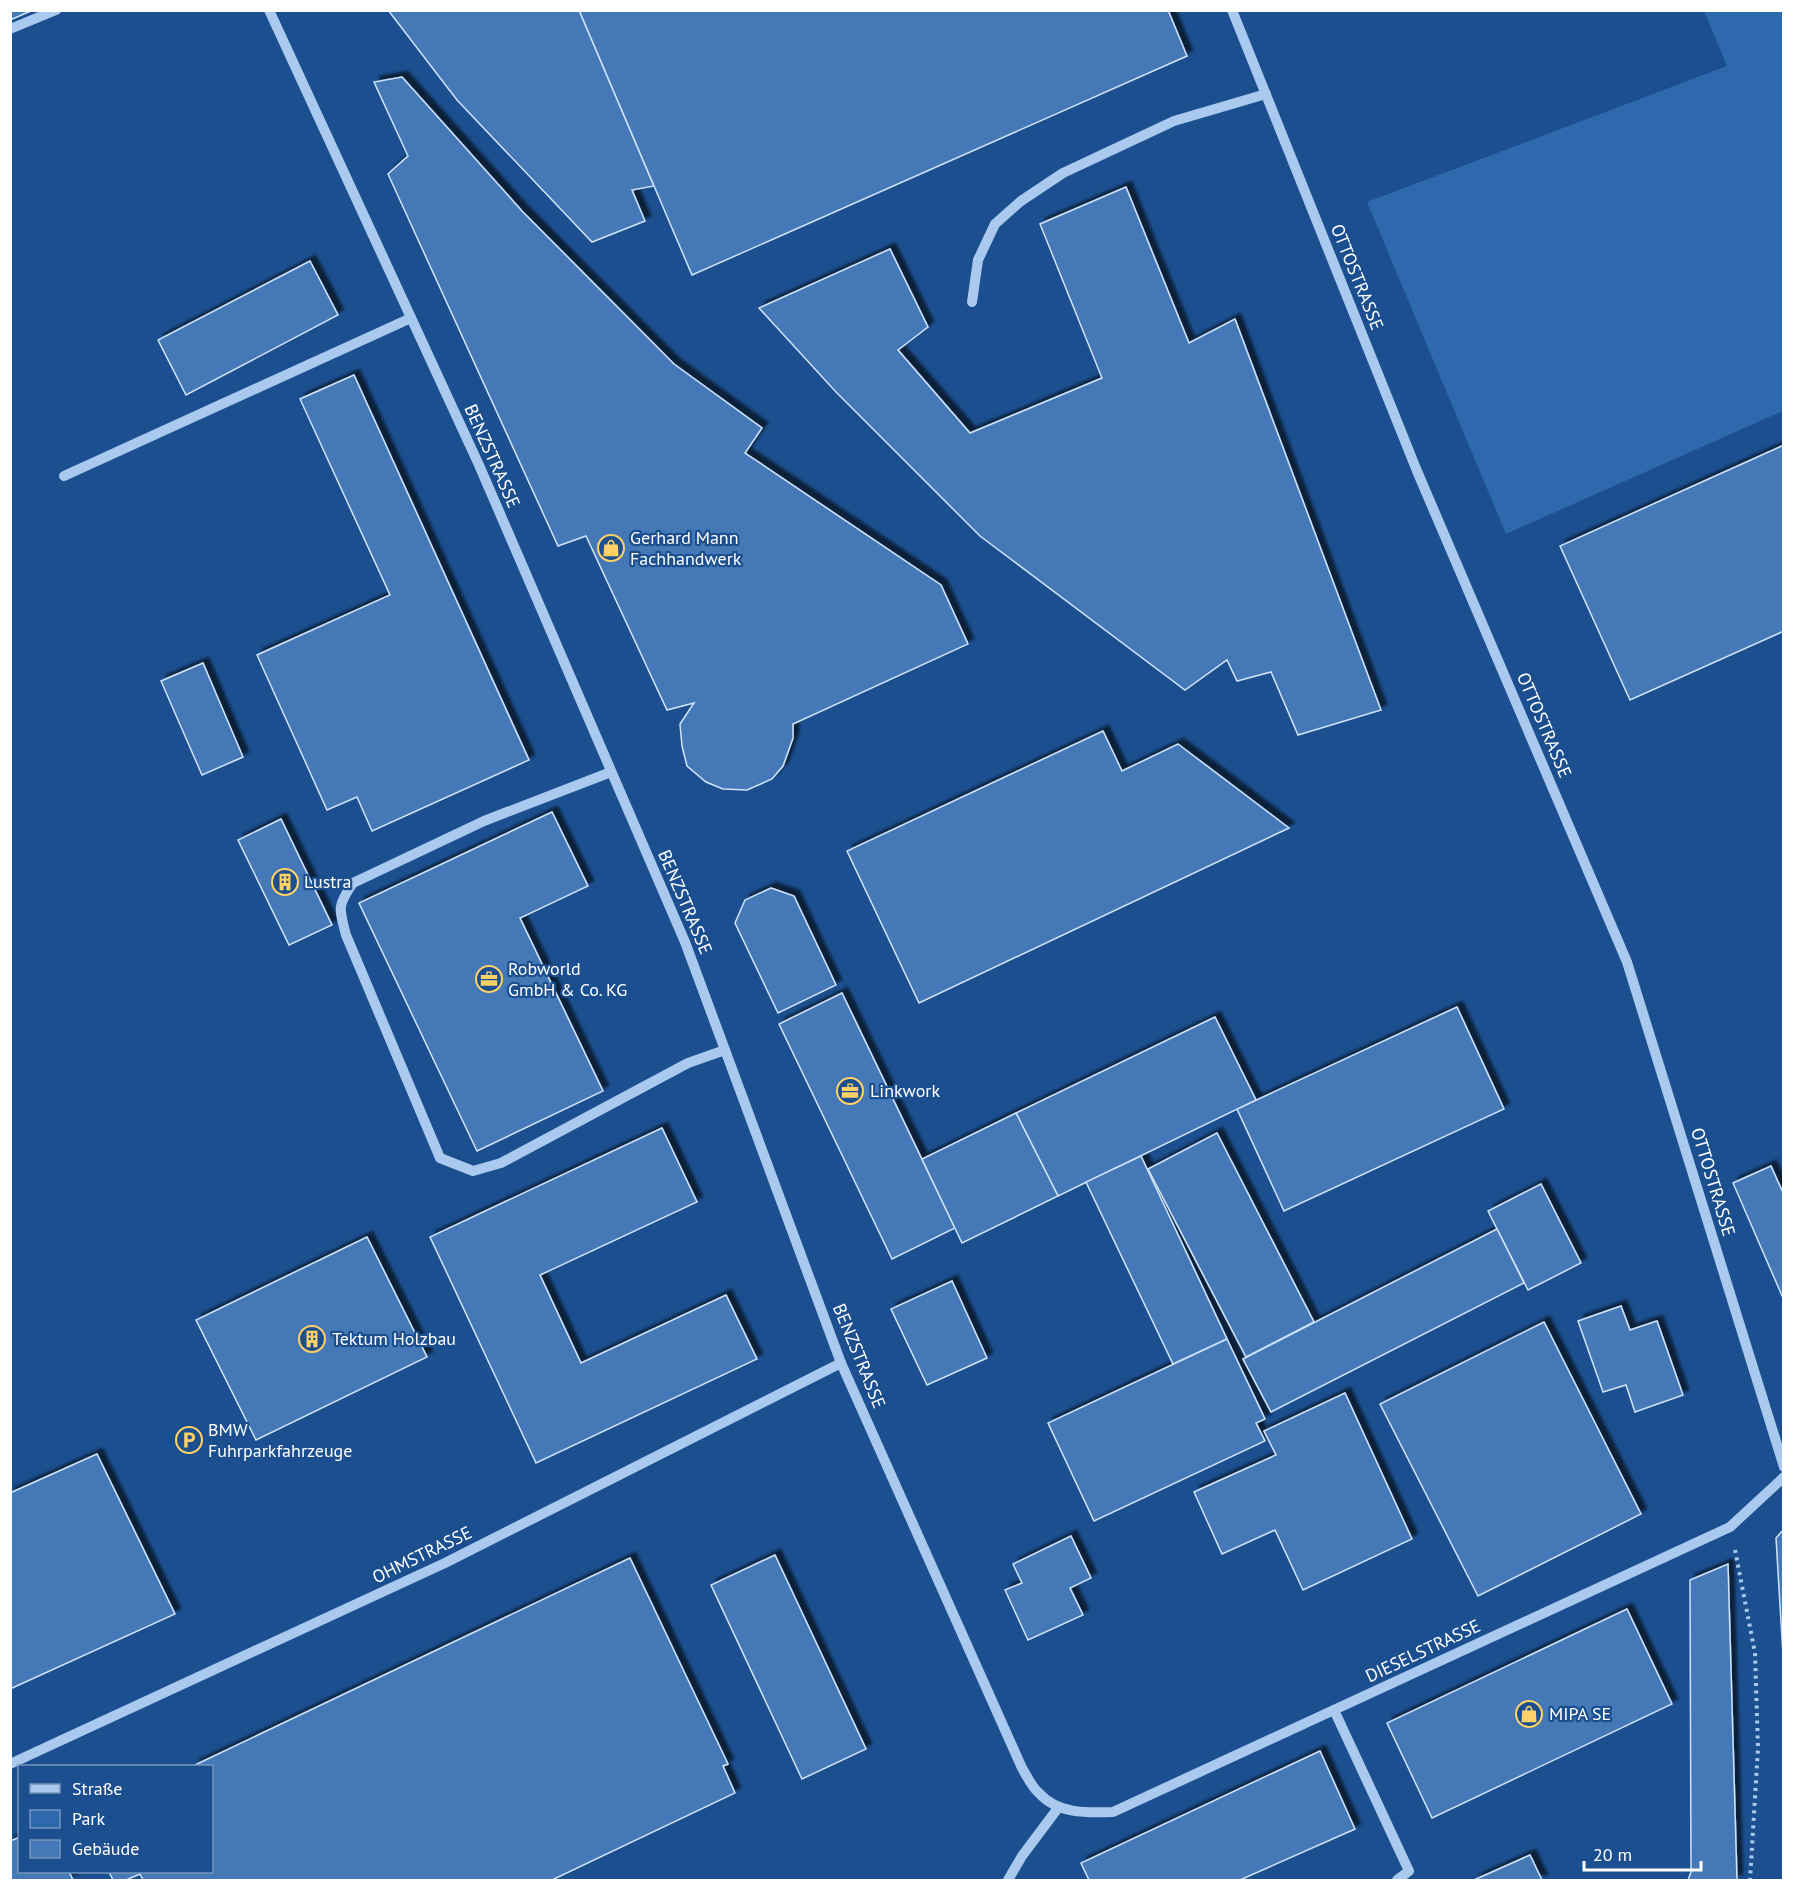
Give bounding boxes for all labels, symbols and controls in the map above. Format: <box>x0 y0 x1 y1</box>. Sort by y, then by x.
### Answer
street label: OTTOSTRASSE <box>1326 220 1389 333</box>
street label: BENZSTRASSE <box>459 400 526 511</box>
place label: Gerhard Mann Fachhandwerk <box>630 526 742 570</box>
shop icon: Gerhard Mann Fachhandwerk <box>596 533 626 563</box>
street label: OTTOSTRASSE <box>1512 669 1577 781</box>
street label: BENZSTRASSE <box>653 846 718 957</box>
building icon: Lustra <box>270 867 300 897</box>
place label: Lustra <box>304 870 351 893</box>
place label: Robworld GmbH & Co. KG <box>508 957 627 1001</box>
office icon: Robworld GmbH & Co. KG <box>474 964 504 994</box>
office icon: Linkwork <box>835 1076 865 1106</box>
place label: Linkwork <box>870 1079 940 1102</box>
street label: OTTOSTRASSE <box>1686 1125 1741 1239</box>
street label: BENZSTRASSE <box>828 1300 891 1412</box>
building icon: Tektum Holzbau <box>297 1324 327 1354</box>
place label: Tektum Holzbau <box>332 1327 456 1350</box>
place label: BMW Fuhrparkfahrzeuge <box>208 1418 352 1462</box>
parking icon: BMW Fuhrparkfahrzeuge <box>174 1425 204 1455</box>
street label: OHMSTRASSE <box>368 1521 475 1589</box>
street label: DIESELSTRASSE <box>1362 1614 1484 1687</box>
shop icon: MIPA SE <box>1514 1699 1544 1729</box>
place label: MIPA SE <box>1549 1702 1611 1725</box>
legend <box>18 1765 213 1873</box>
text: Straße <box>72 1777 123 1800</box>
text: Park <box>72 1807 105 1830</box>
scale bar <box>1584 1834 1701 1872</box>
text: Gebäude <box>72 1837 139 1860</box>
text: 20 m <box>1593 1843 1632 1866</box>

